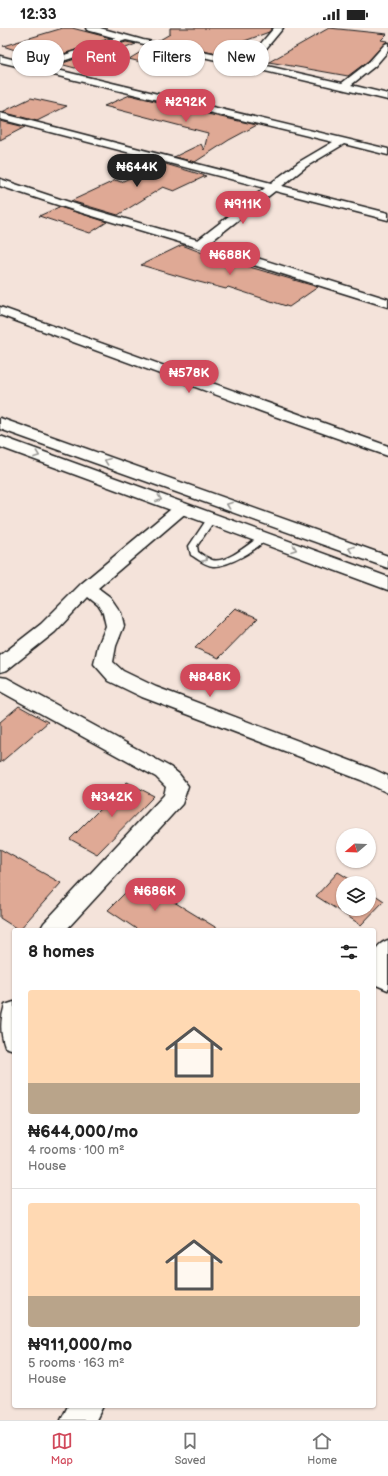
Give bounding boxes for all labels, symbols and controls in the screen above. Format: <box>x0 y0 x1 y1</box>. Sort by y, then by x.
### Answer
text: 12:33 <box>20 5 56 24</box>
chip: Buy <box>12 40 64 76</box>
chip: Rent <box>72 40 130 76</box>
chip: Filters <box>138 40 205 76</box>
chip: New <box>213 40 269 76</box>
pin: ₦292K <box>158 89 214 123</box>
text: ₦292K <box>165 94 207 110</box>
pin: ₦644K <box>109 154 165 188</box>
text: ₦644K <box>116 159 158 175</box>
pin: ₦911K <box>215 191 271 225</box>
text: ₦911K <box>225 196 261 212</box>
pin: ₦688K <box>202 242 258 276</box>
text: ₦688K <box>209 247 251 263</box>
pin: ₦578K <box>161 360 217 394</box>
text: ₦578K <box>169 365 209 381</box>
one-way arrow <box>33 450 40 458</box>
one-way arrow <box>103 457 110 466</box>
one-way arrow <box>155 495 162 503</box>
one-way arrow <box>226 501 233 510</box>
one-way arrow <box>290 544 297 553</box>
one-way arrow <box>348 545 355 554</box>
one-way arrow <box>201 554 208 562</box>
pin: ₦848K <box>182 664 238 698</box>
text: ₦848K <box>189 669 231 685</box>
pin: ₦342K <box>84 784 140 818</box>
text: ₦342K <box>91 789 133 805</box>
north arrow <box>336 828 376 868</box>
map controls <box>336 828 376 916</box>
button: layers <box>336 876 376 916</box>
pin: ₦686K <box>127 878 183 912</box>
text: ₦686K <box>134 883 176 899</box>
icon: filters <box>338 941 360 963</box>
text: 8 homes <box>28 942 94 962</box>
icon: home <box>158 1016 230 1088</box>
text: ₦644,000/mo <box>28 1122 138 1142</box>
text: 4 rooms · 100 m² <box>28 1142 125 1158</box>
text: House <box>28 1158 66 1174</box>
icon: home <box>158 1229 230 1301</box>
text: ₦911,000/mo <box>28 1335 132 1355</box>
text: 5 rooms · 163 m² <box>28 1355 125 1371</box>
text: House <box>28 1371 66 1387</box>
tab: Map <box>51 1430 73 1467</box>
tab: Saved <box>175 1430 206 1467</box>
tab: Home <box>307 1430 337 1467</box>

